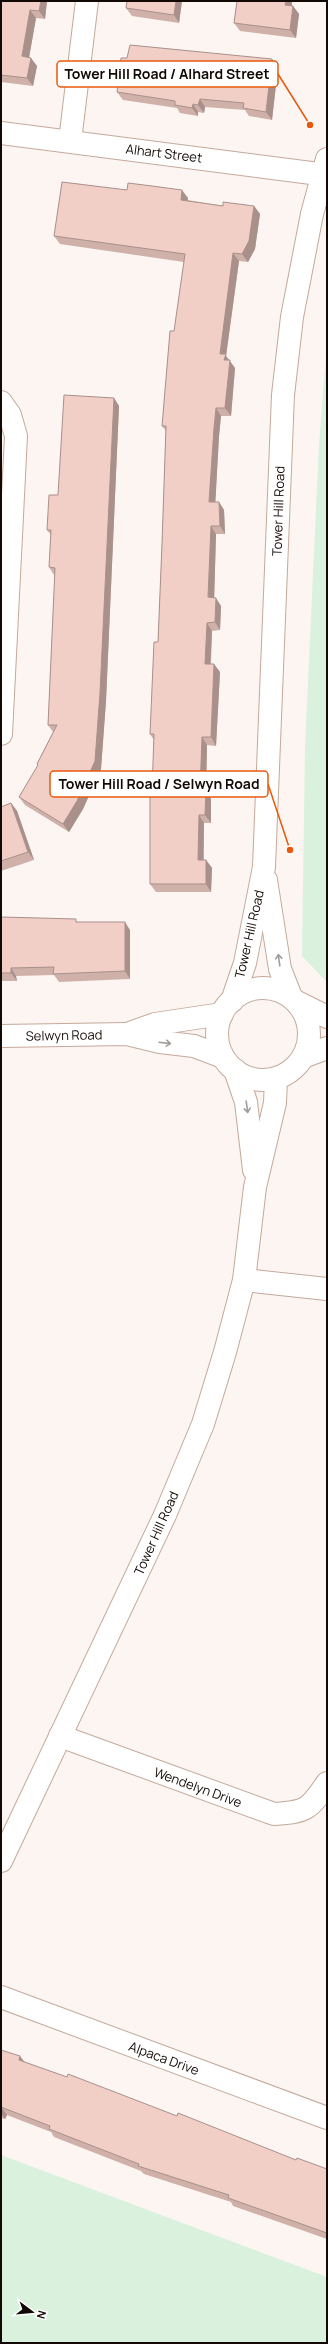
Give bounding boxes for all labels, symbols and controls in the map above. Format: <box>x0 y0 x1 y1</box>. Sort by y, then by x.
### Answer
callout: Tower Hill Road / Alhard Street <box>57 61 278 87</box>
text: Tower Hill Road / Alhard Street <box>64 64 270 83</box>
street label: Alhart Street <box>125 139 203 167</box>
street label: Tower Hill Road <box>267 466 289 556</box>
callout: Tower Hill Road / Selwyn Road <box>50 771 268 797</box>
text: Tower Hill Road / Selwyn Road <box>58 774 260 793</box>
street label: Tower Hill Road <box>230 888 268 980</box>
one-way arrow <box>275 954 283 967</box>
street label: Selwyn Road <box>26 1025 102 1045</box>
one-way arrow <box>158 1039 171 1047</box>
one-way arrow <box>243 1100 251 1113</box>
street label: Tower Hill Road <box>129 1488 183 1578</box>
street label: Wendelyn Drive <box>152 1763 245 1811</box>
street label: Alpaca Drive <box>126 2037 202 2079</box>
north arrow <box>12 2292 52 2332</box>
text: N <box>34 2309 50 2321</box>

